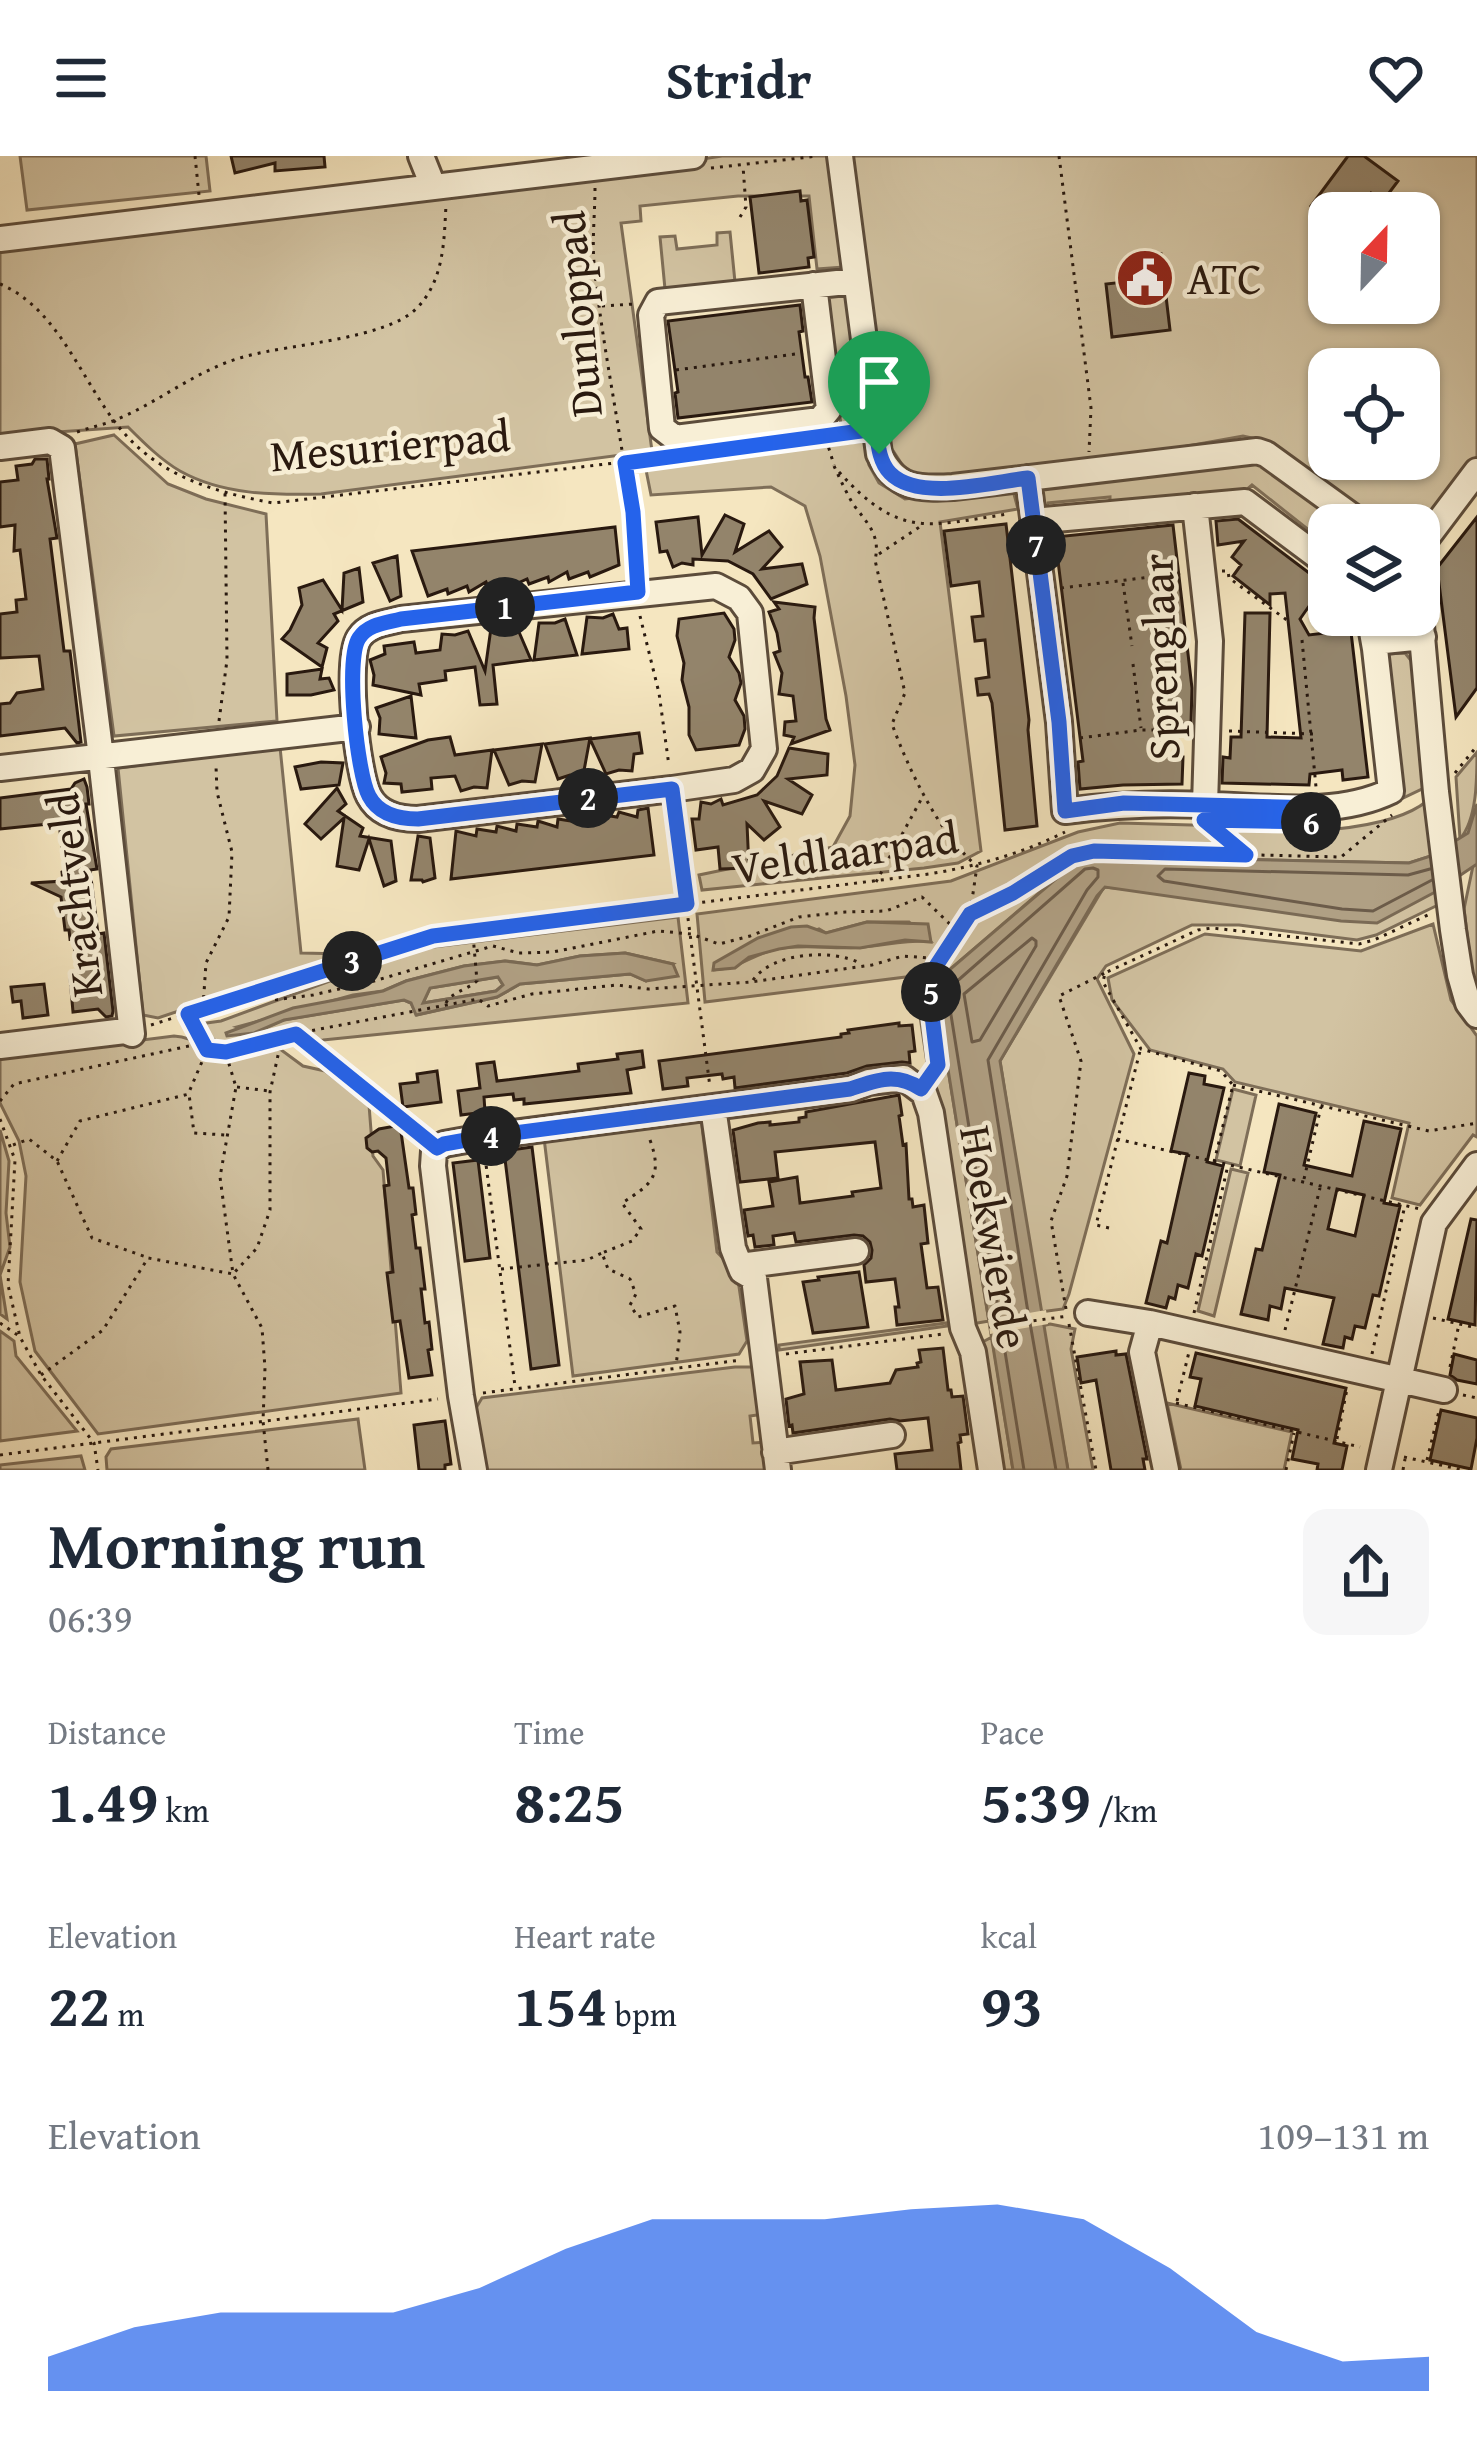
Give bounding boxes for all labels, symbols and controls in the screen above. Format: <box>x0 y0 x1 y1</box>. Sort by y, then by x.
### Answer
text: Stridr <box>665 39 812 118</box>
icon: menu <box>48 45 114 111</box>
icon: heart <box>1363 45 1429 111</box>
north arrow <box>1308 192 1440 324</box>
map controls <box>1308 192 1440 636</box>
street label: Dunloppad <box>535 208 618 420</box>
place label: ATC <box>1187 245 1262 310</box>
public building icon: ATC <box>1114 247 1176 309</box>
pin <box>828 331 930 454</box>
button: locate <box>1308 348 1440 480</box>
icon: arrive <box>846 349 912 415</box>
street label: Mesurierpad <box>267 402 513 487</box>
button: layers <box>1308 504 1440 636</box>
pin: 7 <box>1006 515 1066 575</box>
text: 7 <box>1027 521 1045 569</box>
street label: Sprenglaar <box>1123 553 1196 761</box>
pin: 1 <box>475 577 535 637</box>
text: 1 <box>496 583 514 631</box>
pin: 2 <box>558 768 618 828</box>
text: 2 <box>579 774 597 822</box>
street label: Krachtveld <box>29 789 118 1001</box>
pin: 6 <box>1281 792 1341 852</box>
text: 6 <box>1302 798 1320 846</box>
street label: Veldlaarpad <box>728 803 962 900</box>
pin: 3 <box>322 931 382 991</box>
text: 3 <box>343 937 361 985</box>
pin: 5 <box>901 962 961 1022</box>
text: 5 <box>922 968 940 1016</box>
pin: 4 <box>461 1106 521 1166</box>
text: 4 <box>482 1112 500 1160</box>
street label: Hoekwierde <box>944 1120 1047 1354</box>
text: Morning run <box>48 1495 425 1592</box>
button: share <box>1303 1509 1429 1635</box>
text: 06:39 <box>48 1589 133 1646</box>
text: Distance <box>48 1708 166 1756</box>
text: Time <box>514 1708 585 1756</box>
text: Pace <box>981 1708 1044 1756</box>
text: 1.49 <box>48 1756 158 1844</box>
text: 8:25 <box>514 1756 625 1844</box>
text: 5:39 <box>981 1756 1091 1844</box>
text: km <box>158 1786 209 1834</box>
text: /km <box>1091 1786 1157 1834</box>
text: Elevation <box>48 1912 177 1960</box>
text: Heart rate <box>514 1912 656 1960</box>
text: kcal <box>981 1912 1037 1960</box>
text: 22 <box>48 1960 110 2048</box>
text: 154 <box>514 1960 608 2048</box>
text: 93 <box>981 1960 1043 2048</box>
text: m <box>110 1990 144 2038</box>
text: bpm <box>608 1990 677 2038</box>
text: Elevation <box>48 2106 201 2163</box>
text: 109–131 m <box>1257 2106 1429 2163</box>

